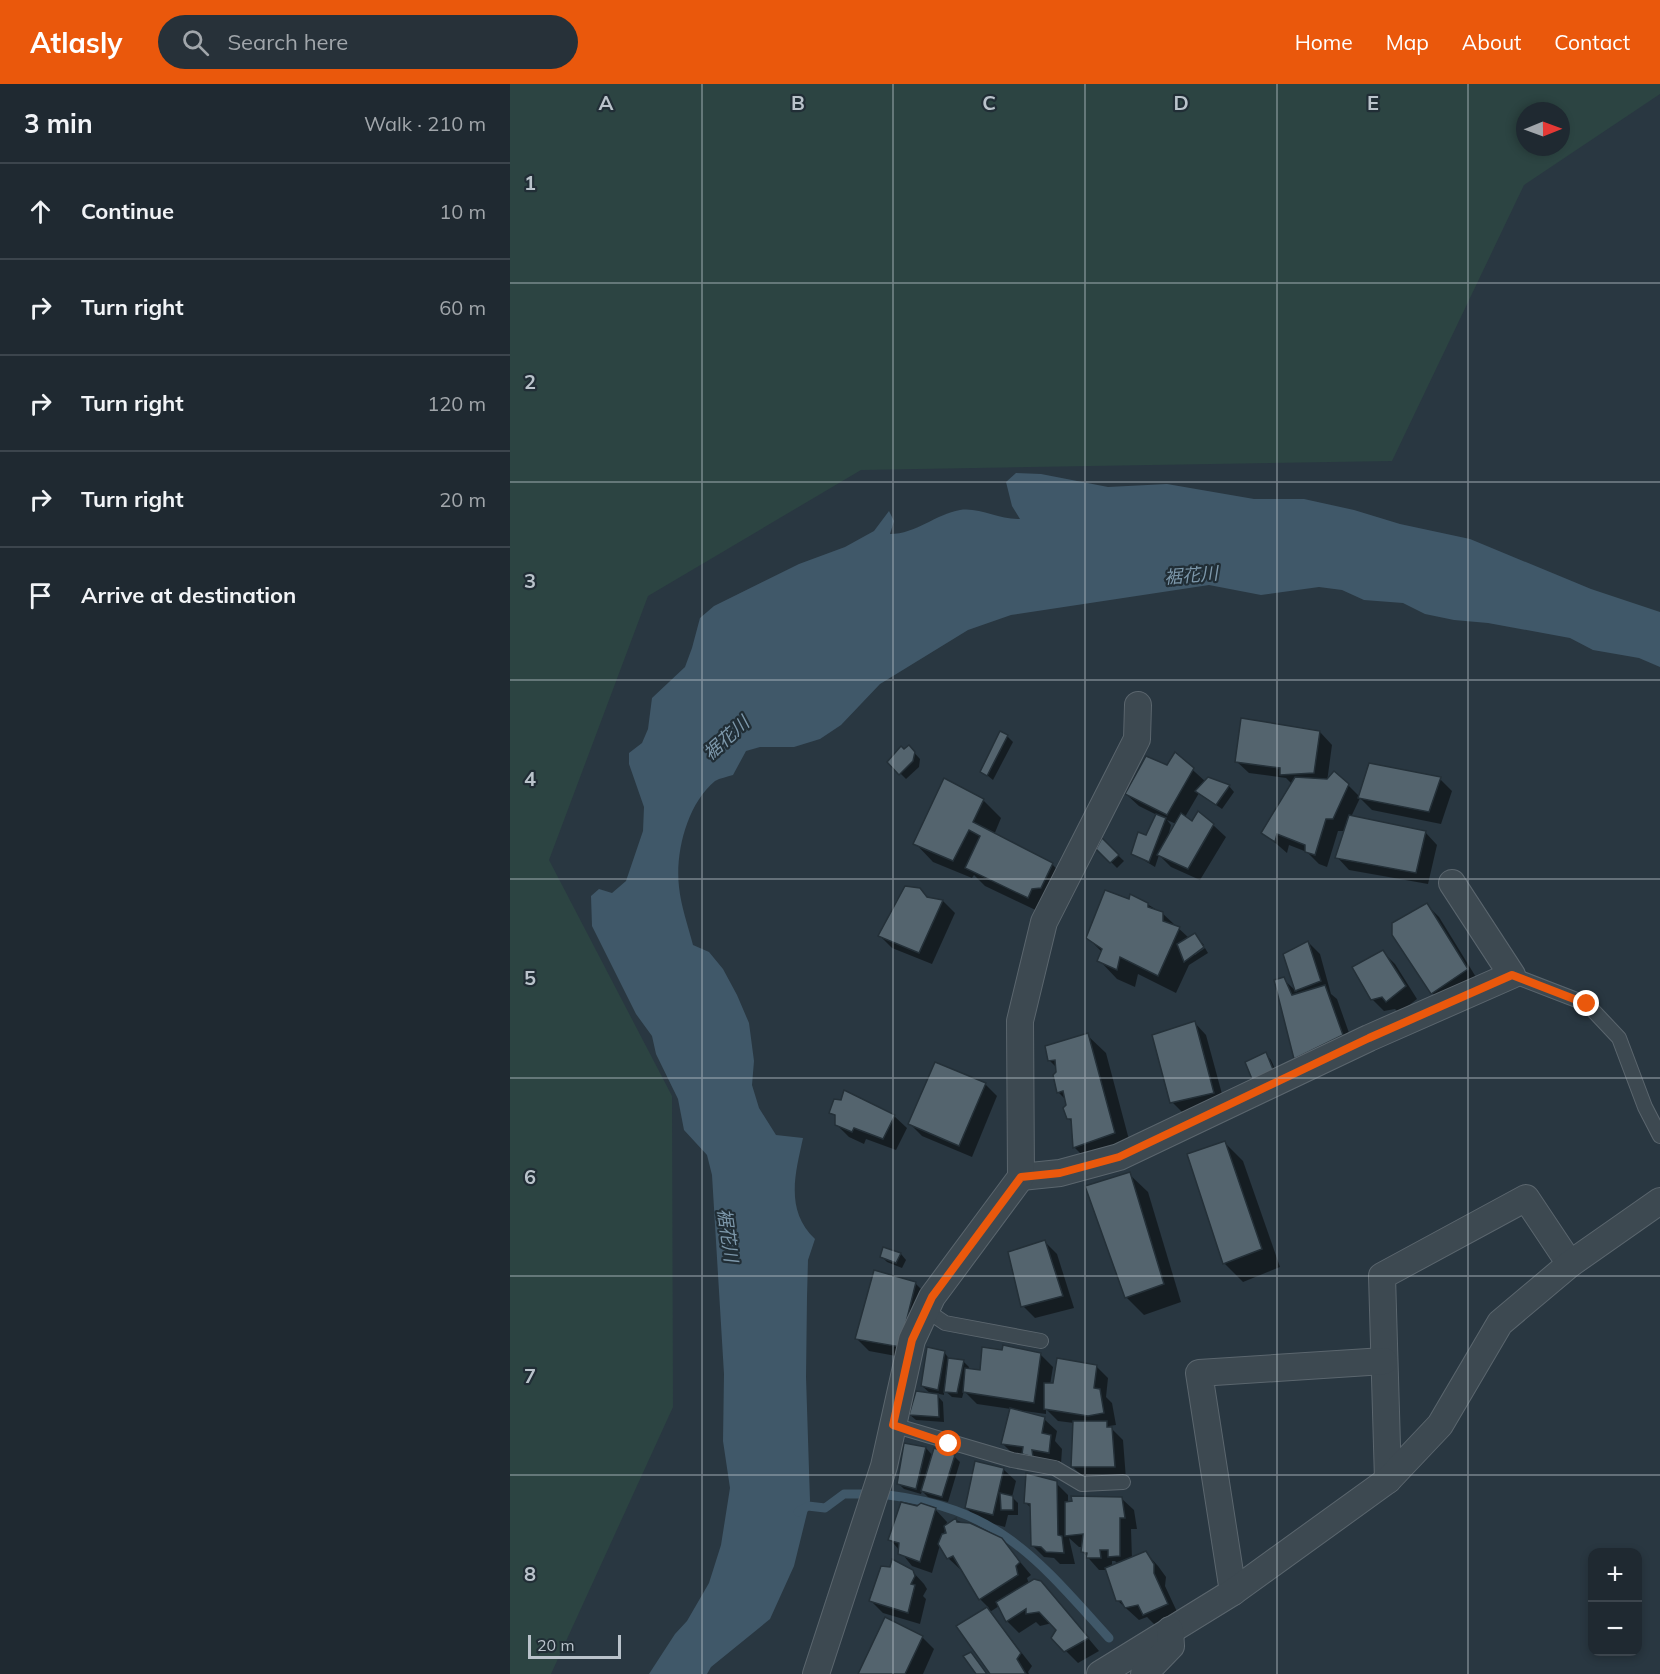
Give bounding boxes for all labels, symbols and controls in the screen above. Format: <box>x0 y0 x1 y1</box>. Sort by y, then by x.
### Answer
search box <box>158 15 578 69</box>
text: Atlasly <box>30 25 122 60</box>
icon: search <box>179 26 212 59</box>
text: Search here <box>227 28 348 56</box>
text: Home <box>1295 29 1353 55</box>
text: Map <box>1386 29 1429 55</box>
text: About <box>1462 29 1521 55</box>
text: Contact <box>1554 29 1630 55</box>
text: A <box>599 90 614 115</box>
text: B <box>791 90 805 115</box>
text: C <box>982 90 996 115</box>
text: D <box>1173 90 1189 115</box>
text: E <box>1367 90 1379 115</box>
north arrow <box>1516 102 1570 156</box>
text: 3 min <box>24 107 93 140</box>
text: Walk · 210 m <box>364 111 486 136</box>
text: 1 <box>524 170 536 195</box>
icon: ahead <box>24 195 57 228</box>
text: Continue <box>81 197 174 225</box>
text: 10 m <box>439 199 486 224</box>
icon: right <box>24 291 57 324</box>
text: Turn right <box>81 293 184 321</box>
text: 60 m <box>439 295 486 320</box>
text: 2 <box>524 369 536 394</box>
icon: right <box>24 387 57 420</box>
text: Turn right <box>81 389 184 417</box>
text: 120 m <box>427 391 486 416</box>
icon: right <box>24 483 57 516</box>
text: Turn right <box>81 485 184 513</box>
text: 20 m <box>439 487 486 512</box>
water label: 裾花川 <box>1163 561 1221 589</box>
text: 3 <box>524 568 536 593</box>
icon: arrive <box>24 579 57 612</box>
text: Arrive at destination <box>81 581 296 609</box>
water label: 裾花川 <box>698 710 755 765</box>
text: 4 <box>524 766 536 791</box>
text: 5 <box>524 965 536 990</box>
route end <box>1573 990 1599 1016</box>
text: 6 <box>524 1164 536 1189</box>
water label: 裾花川 <box>713 1207 743 1265</box>
text: 7 <box>524 1363 536 1388</box>
route start <box>935 1430 961 1456</box>
map controls <box>1588 1548 1642 1656</box>
button: + <box>1588 1548 1642 1602</box>
text: 8 <box>524 1561 536 1586</box>
button: − <box>1588 1602 1642 1656</box>
scale bar <box>528 1632 621 1660</box>
text: 20 m <box>537 1635 574 1655</box>

